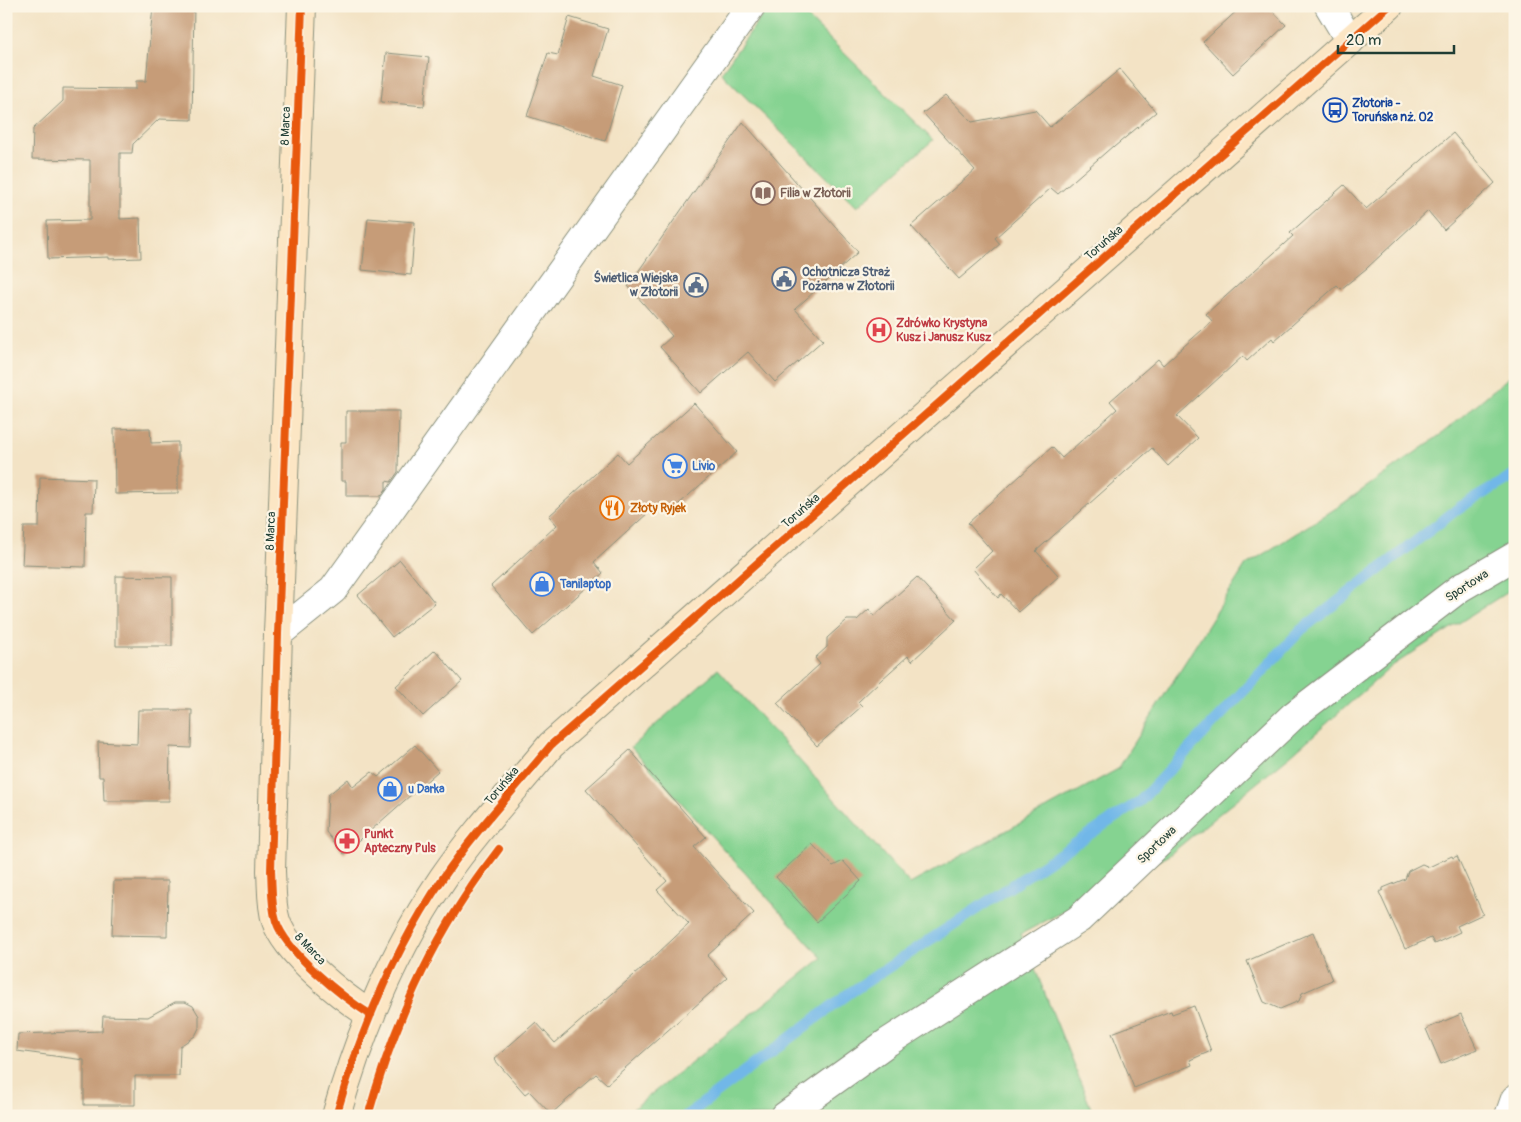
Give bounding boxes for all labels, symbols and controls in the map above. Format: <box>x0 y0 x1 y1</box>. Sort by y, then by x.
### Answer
scale bar <box>1338 22 1455 54</box>
text: 20 m <box>1346 31 1381 50</box>
place label: Złotoria - Toruńska nż. 02 <box>1351 96 1434 125</box>
bus stop icon: Złotoria - Toruńska nż. 02 <box>1322 97 1348 123</box>
street label: 8 Marca <box>278 106 294 146</box>
library icon: Filia w Złotorii <box>750 180 776 206</box>
place label: Filia w Złotorii <box>780 186 851 201</box>
street label: Toruńska <box>1082 222 1126 264</box>
place label: Ochotnicza Straż Pożarna w Złotorii <box>802 265 894 294</box>
public building icon: Ochotnicza Straż Pożarna w Złotorii <box>771 266 797 292</box>
place label: Świetlica Wiejska w Złotorii <box>594 270 678 300</box>
public building icon: Świetlica Wiejska w Złotorii <box>683 272 709 298</box>
place label: Zdrówko Krystyna Kusz i Janusz Kusz <box>896 316 992 345</box>
hospital icon: Zdrówko Krystyna Kusz i Janusz Kusz <box>866 317 892 343</box>
supermarket icon: Livio <box>662 453 688 479</box>
place label: Livio <box>692 459 716 474</box>
street label: Toruńska <box>779 490 823 532</box>
restaurant icon: Złoty Ryjek <box>599 495 625 521</box>
place label: Złoty Ryjek <box>630 501 687 516</box>
street label: 8 Marca <box>263 511 279 551</box>
street label: Sportowa <box>1443 566 1492 605</box>
shop icon: Tanilaptop <box>529 571 555 597</box>
place label: Tanilaptop <box>559 577 612 592</box>
street label: Toruńska <box>482 763 523 808</box>
shop icon: u Darka <box>377 776 403 802</box>
place label: u Darka <box>408 782 445 797</box>
street label: Sportowa <box>1134 823 1180 867</box>
place label: Punkt Apteczny Puls <box>364 827 436 856</box>
pharmacy icon: Punkt Apteczny Puls <box>334 828 360 854</box>
street label: 8 Marca <box>291 930 329 968</box>

